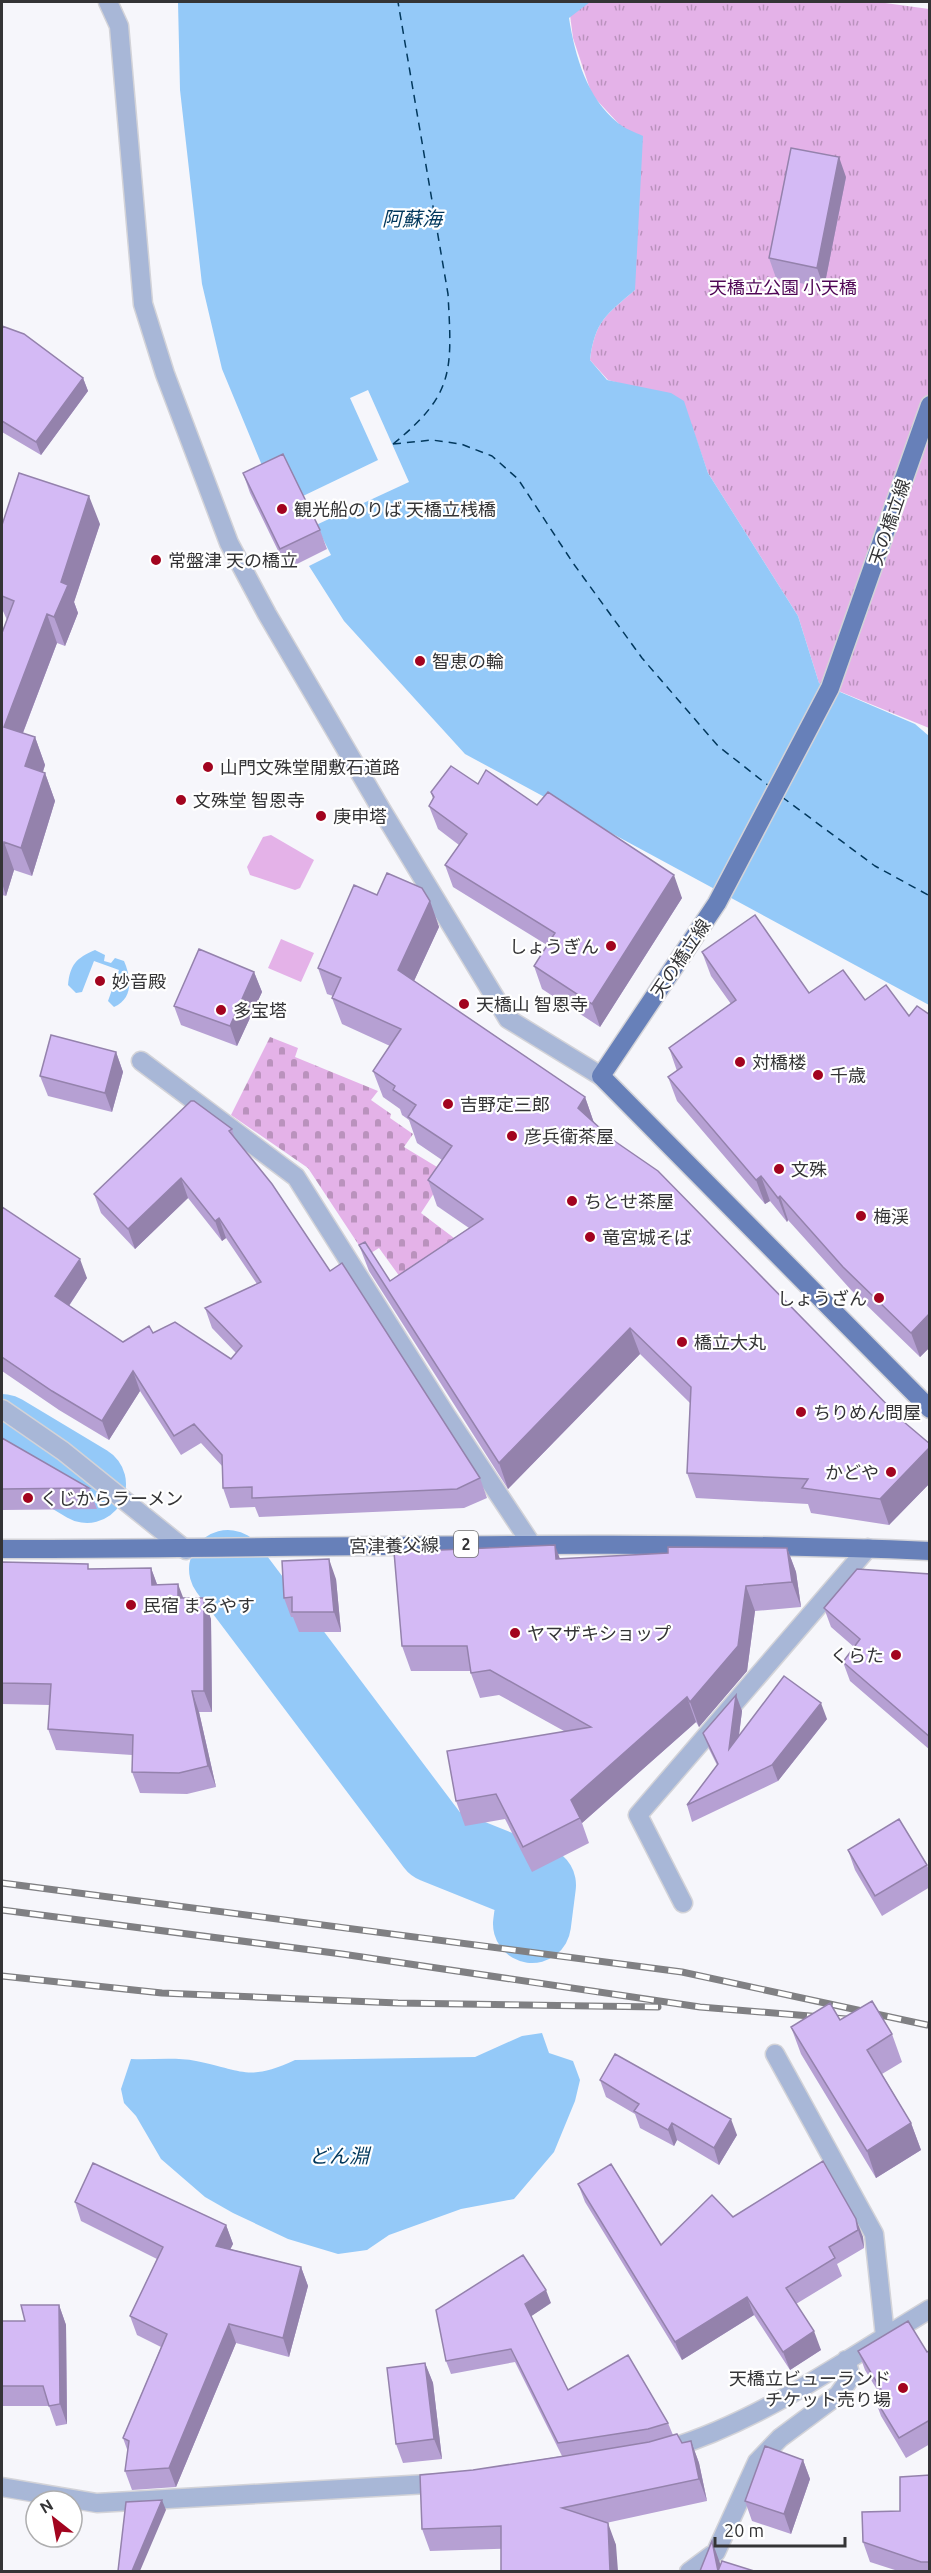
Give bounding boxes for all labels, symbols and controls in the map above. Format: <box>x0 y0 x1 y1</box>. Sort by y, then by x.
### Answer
water label: 阿蘇海 <box>382 207 445 230</box>
park label: 天橋立公園 小天橋 <box>709 277 857 297</box>
street label: 天の橋立線 <box>865 476 913 568</box>
place label: 観光船のりば 天橋立桟橋 <box>294 499 496 519</box>
marker: 観光船のりば 天橋立桟橋 <box>275 502 289 516</box>
place label: 常盤津 天の橋立 <box>168 550 298 570</box>
marker: 常盤津 天の橋立 <box>149 553 163 567</box>
place label: 智恵の輪 <box>432 651 504 671</box>
marker: 智恵の輪 <box>413 654 427 668</box>
place label: 山門文殊堂閒敷石道路 <box>220 757 400 777</box>
marker: 山門文殊堂閒敷石道路 <box>201 760 215 774</box>
place label: 文殊堂 智恩寺 <box>193 790 305 810</box>
marker: 文殊堂 智恩寺 <box>174 793 188 807</box>
place label: 庚申塔 <box>333 806 387 826</box>
marker: 庚申塔 <box>314 809 328 823</box>
street label: 天の橋立線 <box>647 915 713 1001</box>
place label: しょうぎん <box>509 936 599 956</box>
marker: しょうぎん <box>604 939 618 953</box>
place label: 妙音殿 <box>112 971 166 991</box>
marker: 妙音殿 <box>93 974 107 988</box>
place label: 天橋山 智恩寺 <box>476 994 588 1014</box>
marker: 天橋山 智恩寺 <box>457 997 471 1011</box>
place label: 多宝塔 <box>233 1000 287 1020</box>
marker: 多宝塔 <box>214 1003 228 1017</box>
place label: 対橋楼 <box>752 1052 806 1072</box>
marker: 対橋楼 <box>733 1055 747 1069</box>
place label: 千歳 <box>830 1065 866 1085</box>
marker: 千歳 <box>811 1068 825 1082</box>
place label: 吉野定三郎 <box>460 1094 550 1114</box>
marker: 吉野定三郎 <box>441 1097 455 1111</box>
place label: 彦兵衛茶屋 <box>524 1126 614 1146</box>
marker: 彦兵衛茶屋 <box>505 1129 519 1143</box>
place label: 文殊 <box>791 1159 827 1179</box>
marker: 文殊 <box>772 1162 786 1176</box>
place label: ちとせ茶屋 <box>584 1191 674 1211</box>
marker: ちとせ茶屋 <box>565 1194 579 1208</box>
place label: 梅渓 <box>873 1206 909 1226</box>
marker: 梅渓 <box>854 1209 868 1223</box>
place label: 竜宮城そば <box>602 1227 692 1247</box>
marker: 竜宮城そば <box>583 1230 597 1244</box>
place label: しょうざん <box>777 1288 867 1308</box>
marker: しょうざん <box>872 1291 886 1305</box>
place label: 橋立大丸 <box>694 1332 766 1352</box>
marker: 橋立大丸 <box>675 1335 689 1349</box>
place label: ちりめん問屋 <box>813 1402 921 1422</box>
marker: ちりめん問屋 <box>794 1405 808 1419</box>
place label: かどや <box>825 1462 879 1482</box>
marker: かどや <box>884 1465 898 1479</box>
place label: くじからラーメン <box>40 1488 183 1508</box>
marker: くじからラーメン <box>21 1491 35 1505</box>
road number: 2 <box>454 1531 478 1557</box>
street label: 宮津養父線 <box>349 1534 439 1556</box>
place label: 民宿 まるやす <box>143 1595 255 1615</box>
marker: 民宿 まるやす <box>124 1598 138 1612</box>
place label: ヤマザキショップ <box>527 1623 671 1643</box>
marker: ヤマザキショップ <box>508 1626 522 1640</box>
place label: くらた <box>830 1645 884 1665</box>
marker: くらた <box>889 1648 903 1662</box>
water label: どん淵 <box>309 2144 372 2167</box>
place label: 天橋立ビューランド チケット売り場 <box>729 2368 891 2409</box>
marker: 天橋立ビューランド チケット売り場 <box>896 2381 910 2395</box>
north arrow <box>24 2489 84 2549</box>
text: N <box>37 2495 56 2517</box>
scale bar <box>715 2510 846 2548</box>
text: 20 m <box>724 2520 764 2540</box>

